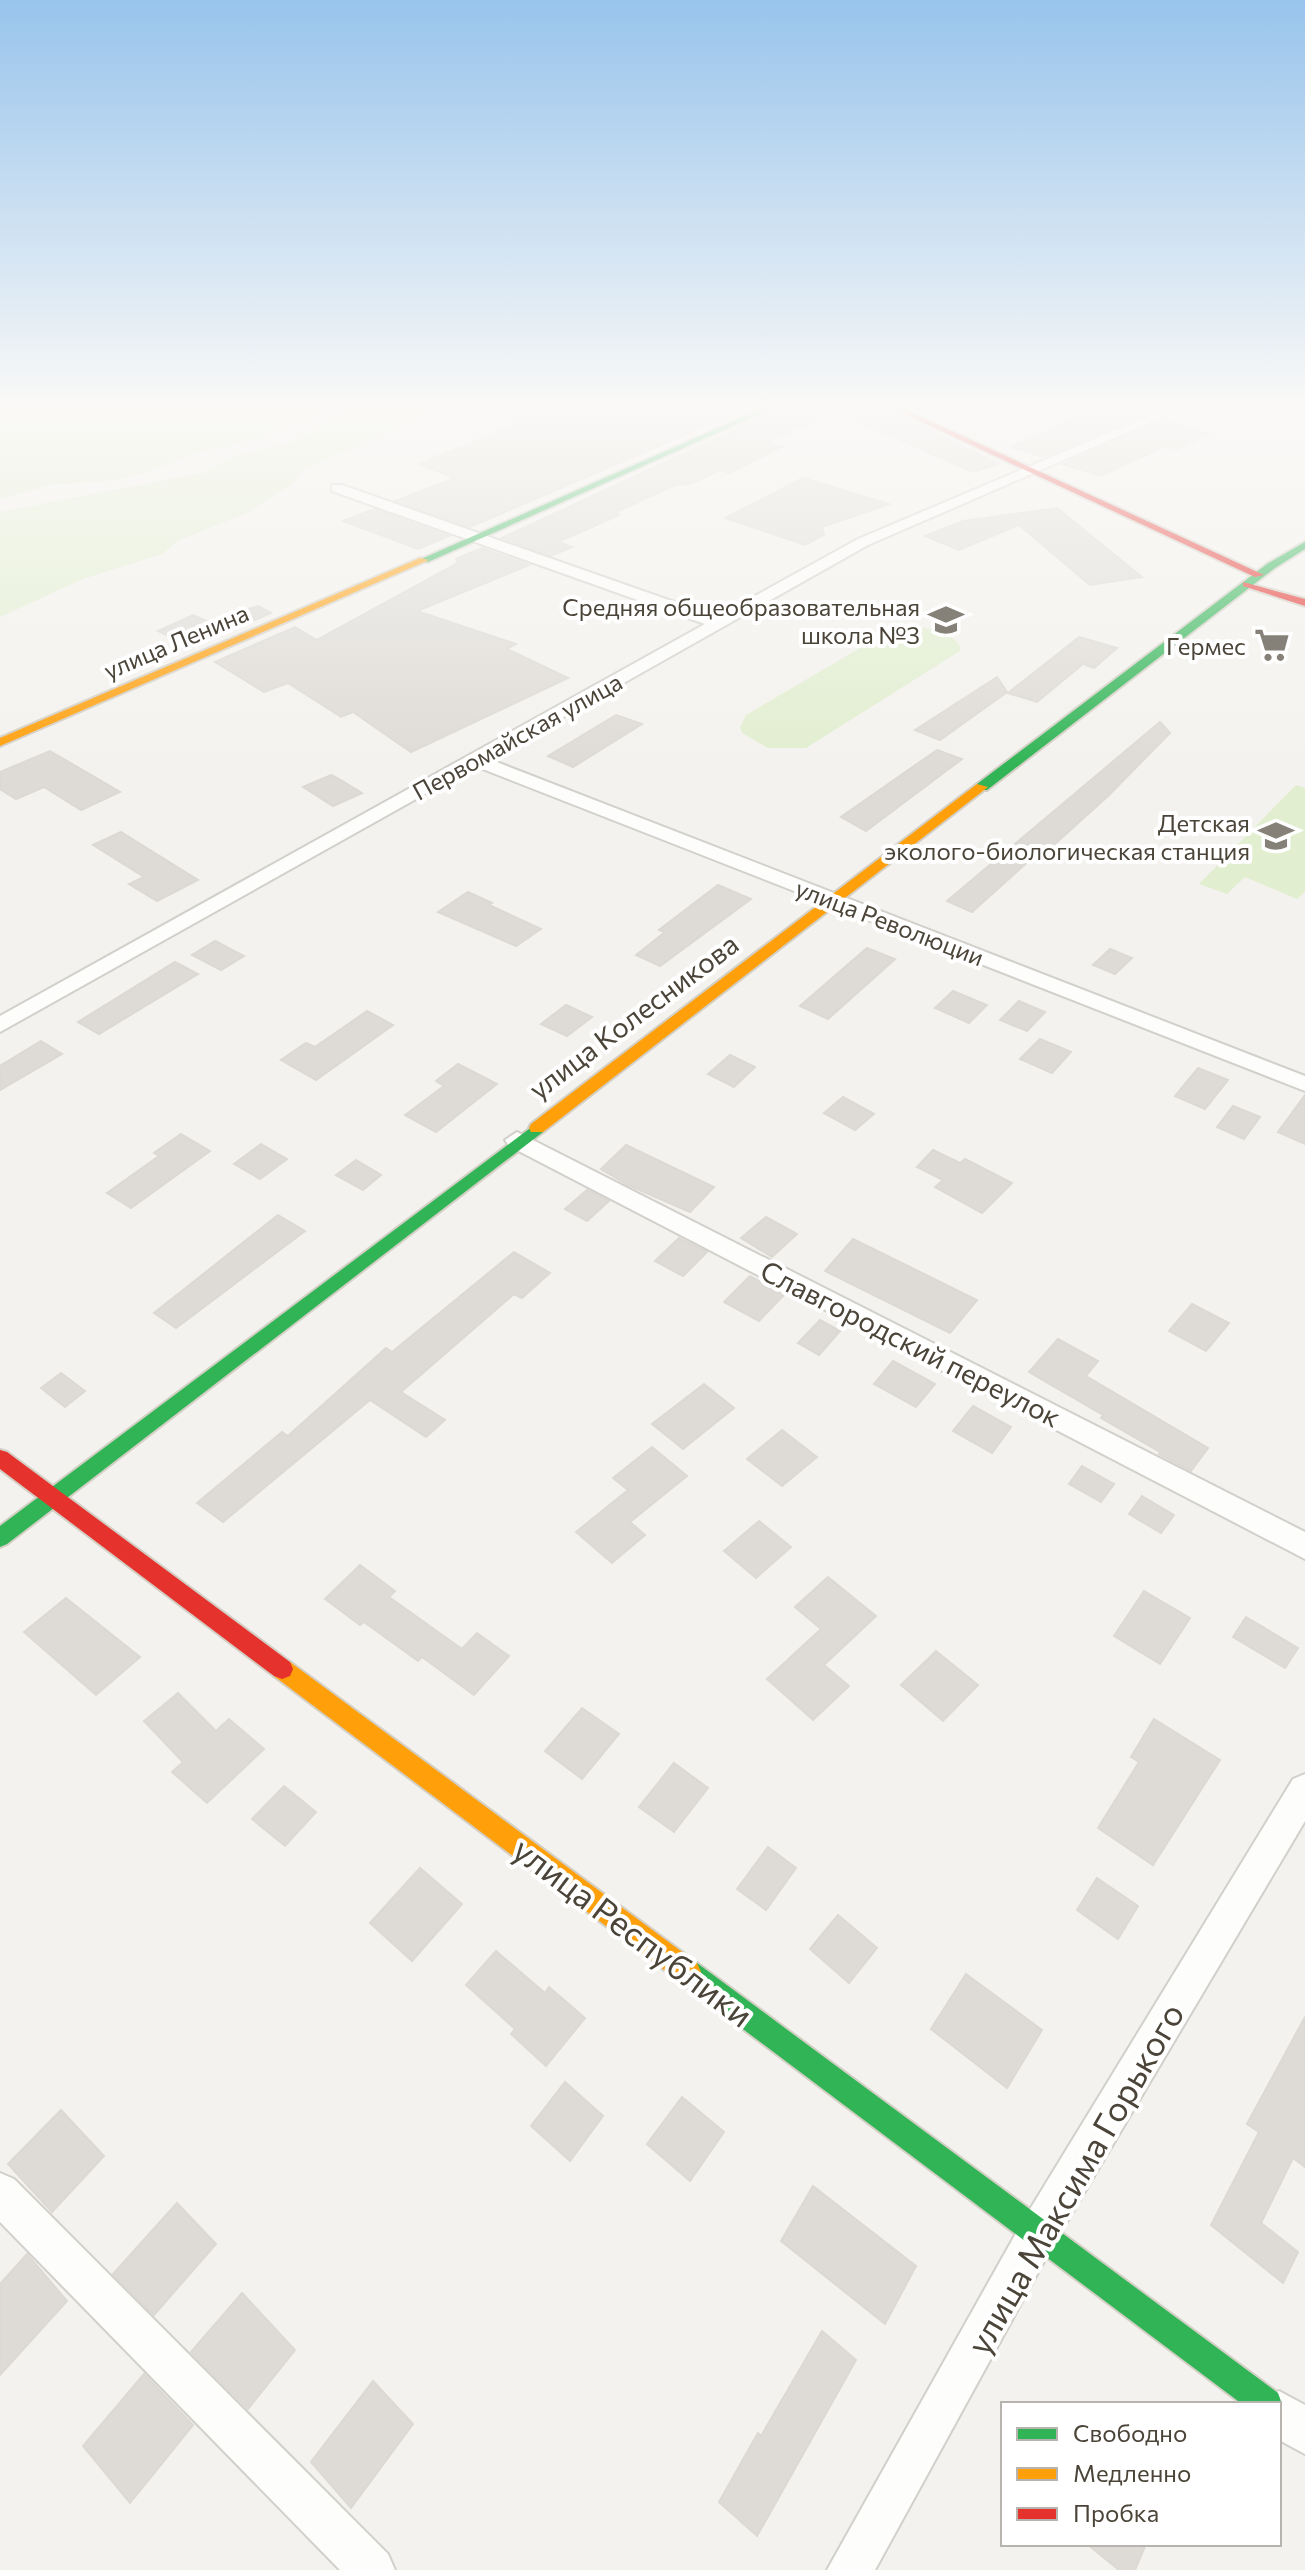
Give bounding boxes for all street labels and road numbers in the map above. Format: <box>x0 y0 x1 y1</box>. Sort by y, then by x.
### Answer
street label: улица Ленина <box>99 597 253 685</box>
street label: Первомайская улица <box>407 666 627 806</box>
street label: улица Революции <box>792 873 988 971</box>
street label: улица Колесникова <box>522 926 744 1106</box>
street label: Славгородский переулок <box>755 1252 1067 1434</box>
street label: улица Республики <box>506 1827 762 2035</box>
street label: улица Максима Горького <box>956 1995 1192 2361</box>

